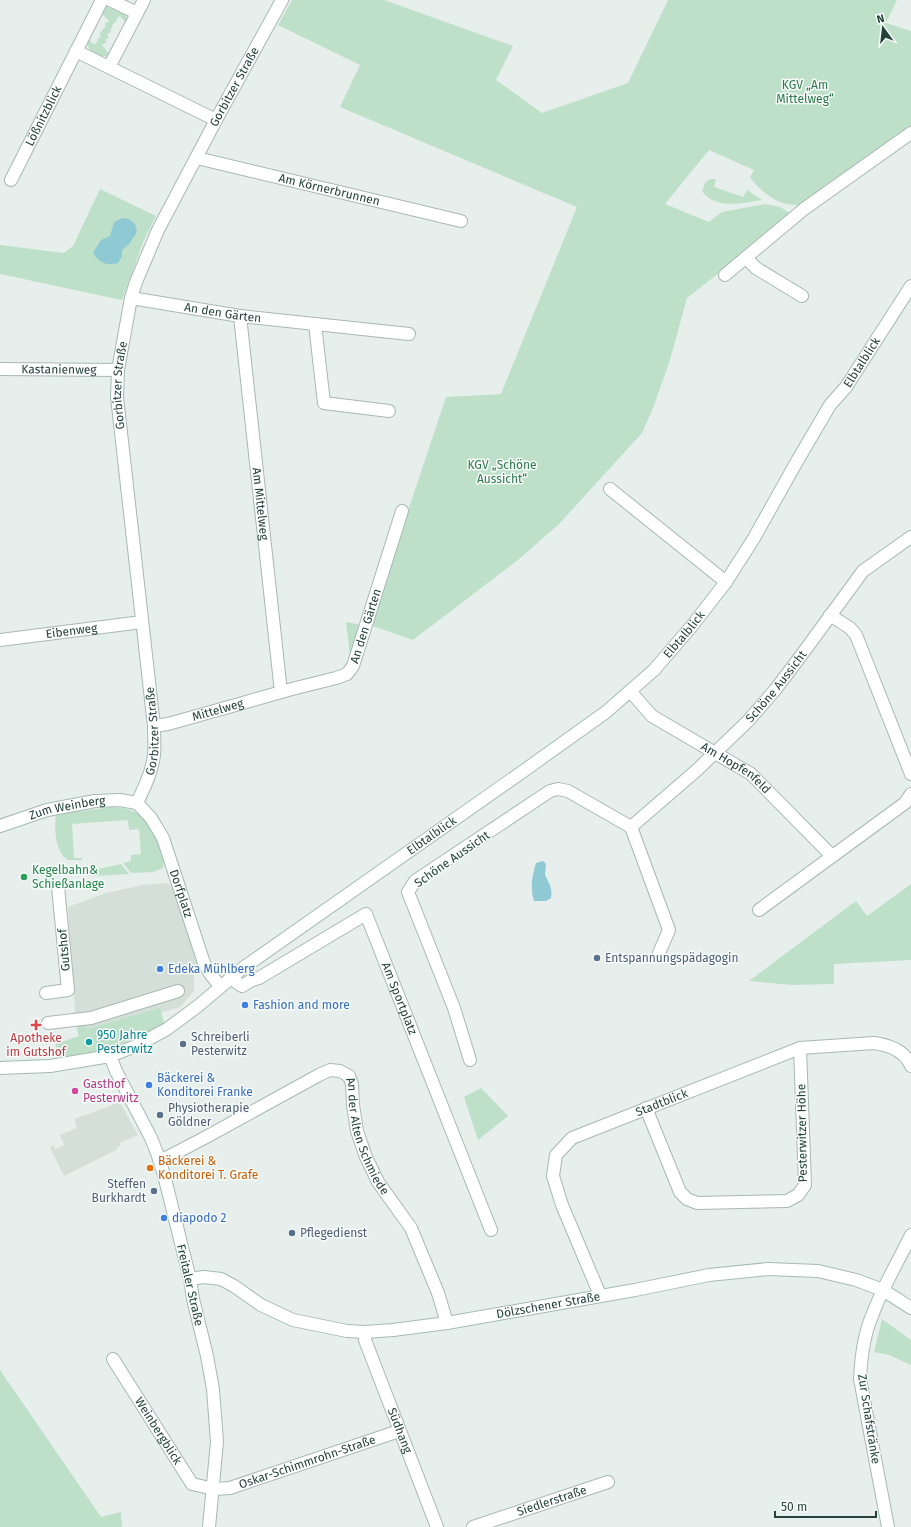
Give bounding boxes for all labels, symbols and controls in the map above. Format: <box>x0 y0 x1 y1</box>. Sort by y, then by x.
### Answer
north arrow <box>863 8 903 48</box>
text: N <box>875 12 886 26</box>
street label: Gorbitzer Straße <box>207 44 262 129</box>
park label: KGV „Am Mittelweg“ <box>776 78 834 106</box>
street label: Lößnitzblick <box>22 82 65 148</box>
street label: Am Körnerbrunnen <box>277 171 381 208</box>
street label: An den Gärten <box>183 300 262 325</box>
street label: Elbtalblick <box>840 334 884 390</box>
street label: Gorbitzer Straße <box>110 340 130 430</box>
street label: Kastanienweg <box>21 362 97 377</box>
park label: KGV „Schöne Aussicht“ <box>467 458 537 486</box>
street label: Am Mittelweg <box>250 467 271 542</box>
street label: An den Gärten <box>347 587 384 665</box>
street label: Elbtalblick <box>660 608 708 661</box>
street label: Eibenweg <box>45 621 99 641</box>
street label: Schöne Aussicht <box>743 647 810 725</box>
street label: Gorbitzer Straße <box>143 686 161 777</box>
street label: Mittelweg <box>191 696 246 724</box>
street label: Am Hopfenfeld <box>699 739 773 796</box>
street label: Zum Weinberg <box>27 794 106 823</box>
street label: Elbtalblick <box>404 813 460 858</box>
street label: Schöne Aussicht <box>412 828 493 890</box>
place label: Kegelbahn& Schießanlage <box>32 863 104 891</box>
street label: Dorfplatz <box>167 867 196 919</box>
marker: Kegelbahn& Schießanlage <box>19 872 29 882</box>
street label: Gutshof <box>55 927 73 972</box>
place label: Entspannungspädagogin <box>605 951 738 965</box>
marker: Entspannungspädagogin <box>592 953 602 963</box>
street label: Am Sportplatz <box>379 960 420 1037</box>
place label: Edeka Mühlberg <box>168 962 256 976</box>
marker: Edeka Mühlberg <box>155 964 165 974</box>
place label: Fashion and more <box>253 998 350 1012</box>
marker: Fashion and more <box>240 1000 250 1010</box>
marker: Apotheke im Gutshof <box>31 1020 41 1030</box>
place label: 950 Jahre Pesterwitz <box>97 1028 153 1056</box>
place label: Schreiberli Pesterwitz <box>191 1030 250 1058</box>
place label: Apotheke im Gutshof <box>6 1031 67 1059</box>
marker: 950 Jahre Pesterwitz <box>84 1037 94 1047</box>
marker: Schreiberli Pesterwitz <box>178 1039 188 1049</box>
place label: Bäckerei & Konditorei Franke <box>157 1071 253 1099</box>
street label: An der Alten Schmiede <box>343 1075 392 1198</box>
place label: Gasthof Pesterwitz <box>83 1077 139 1105</box>
marker: Bäckerei & Konditorei Franke <box>144 1080 154 1090</box>
street label: Pesterwitzer Höhe <box>794 1084 810 1182</box>
marker: Gasthof Pesterwitz <box>70 1086 80 1096</box>
street label: Stadtblick <box>634 1086 691 1119</box>
place label: Physiotherapie Göldner <box>168 1101 249 1129</box>
marker: Physiotherapie Göldner <box>155 1110 165 1120</box>
place label: Bäckerei & Konditorei T. Grafe <box>158 1154 258 1182</box>
marker: Bäckerei & Konditorei T. Grafe <box>145 1163 155 1173</box>
place label: Steffen Burkhardt <box>92 1177 147 1205</box>
marker: Steffen Burkhardt <box>149 1186 159 1196</box>
place label: diapodo 2 <box>172 1211 227 1225</box>
marker: diapodo 2 <box>159 1213 169 1223</box>
place label: Pflegedienst <box>300 1226 368 1240</box>
marker: Pflegedienst <box>287 1228 297 1238</box>
street label: Freitaler Straße <box>174 1243 206 1327</box>
street label: Dölzschener Straße <box>495 1289 601 1321</box>
street label: Zur Schafstränke <box>855 1373 883 1465</box>
street label: Weinbergblick <box>132 1395 185 1468</box>
street label: Südhang <box>385 1406 415 1456</box>
street label: Oskar-Schimmrohn-Straße <box>237 1432 377 1491</box>
street label: Siedlerstraße <box>515 1483 588 1519</box>
scale bar <box>775 1493 876 1519</box>
text: 50 m <box>781 1500 807 1514</box>

